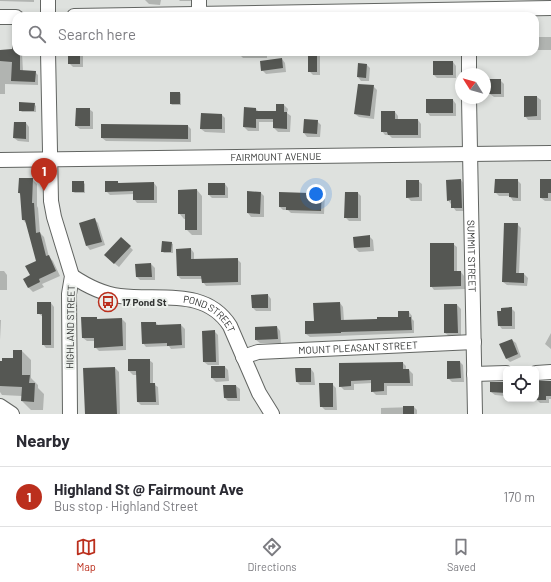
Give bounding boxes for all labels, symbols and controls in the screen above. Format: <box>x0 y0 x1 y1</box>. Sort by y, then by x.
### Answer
search box <box>12 12 539 56</box>
icon: search <box>26 23 48 45</box>
text: Search here <box>58 25 136 43</box>
north arrow <box>455 68 491 104</box>
street label: FAIRMOUNT AVENUE <box>230 150 322 163</box>
pin: 1 <box>31 158 57 191</box>
your location <box>306 184 326 204</box>
street label: SUMMIT STREET <box>465 220 479 292</box>
street label: HIGHLAND STREET <box>63 285 77 369</box>
bus stop icon: 17 Pond St <box>97 291 119 313</box>
street label: POND STREET <box>182 293 238 334</box>
place label: 17 Pond St <box>122 296 167 308</box>
street label: MOUNT PLEASANT STREET <box>298 339 418 356</box>
map controls <box>503 366 539 402</box>
button: locate <box>503 366 539 402</box>
text: Nearby <box>16 430 70 450</box>
text: Highland St @ Fairmount Ave <box>54 480 244 498</box>
text: 1 <box>27 489 31 505</box>
text: 170 m <box>504 489 535 505</box>
text: Bus stop · Highland Street <box>54 498 198 514</box>
tab: Map <box>75 536 97 573</box>
tab: Directions <box>247 536 297 573</box>
tab: Saved <box>447 536 476 573</box>

